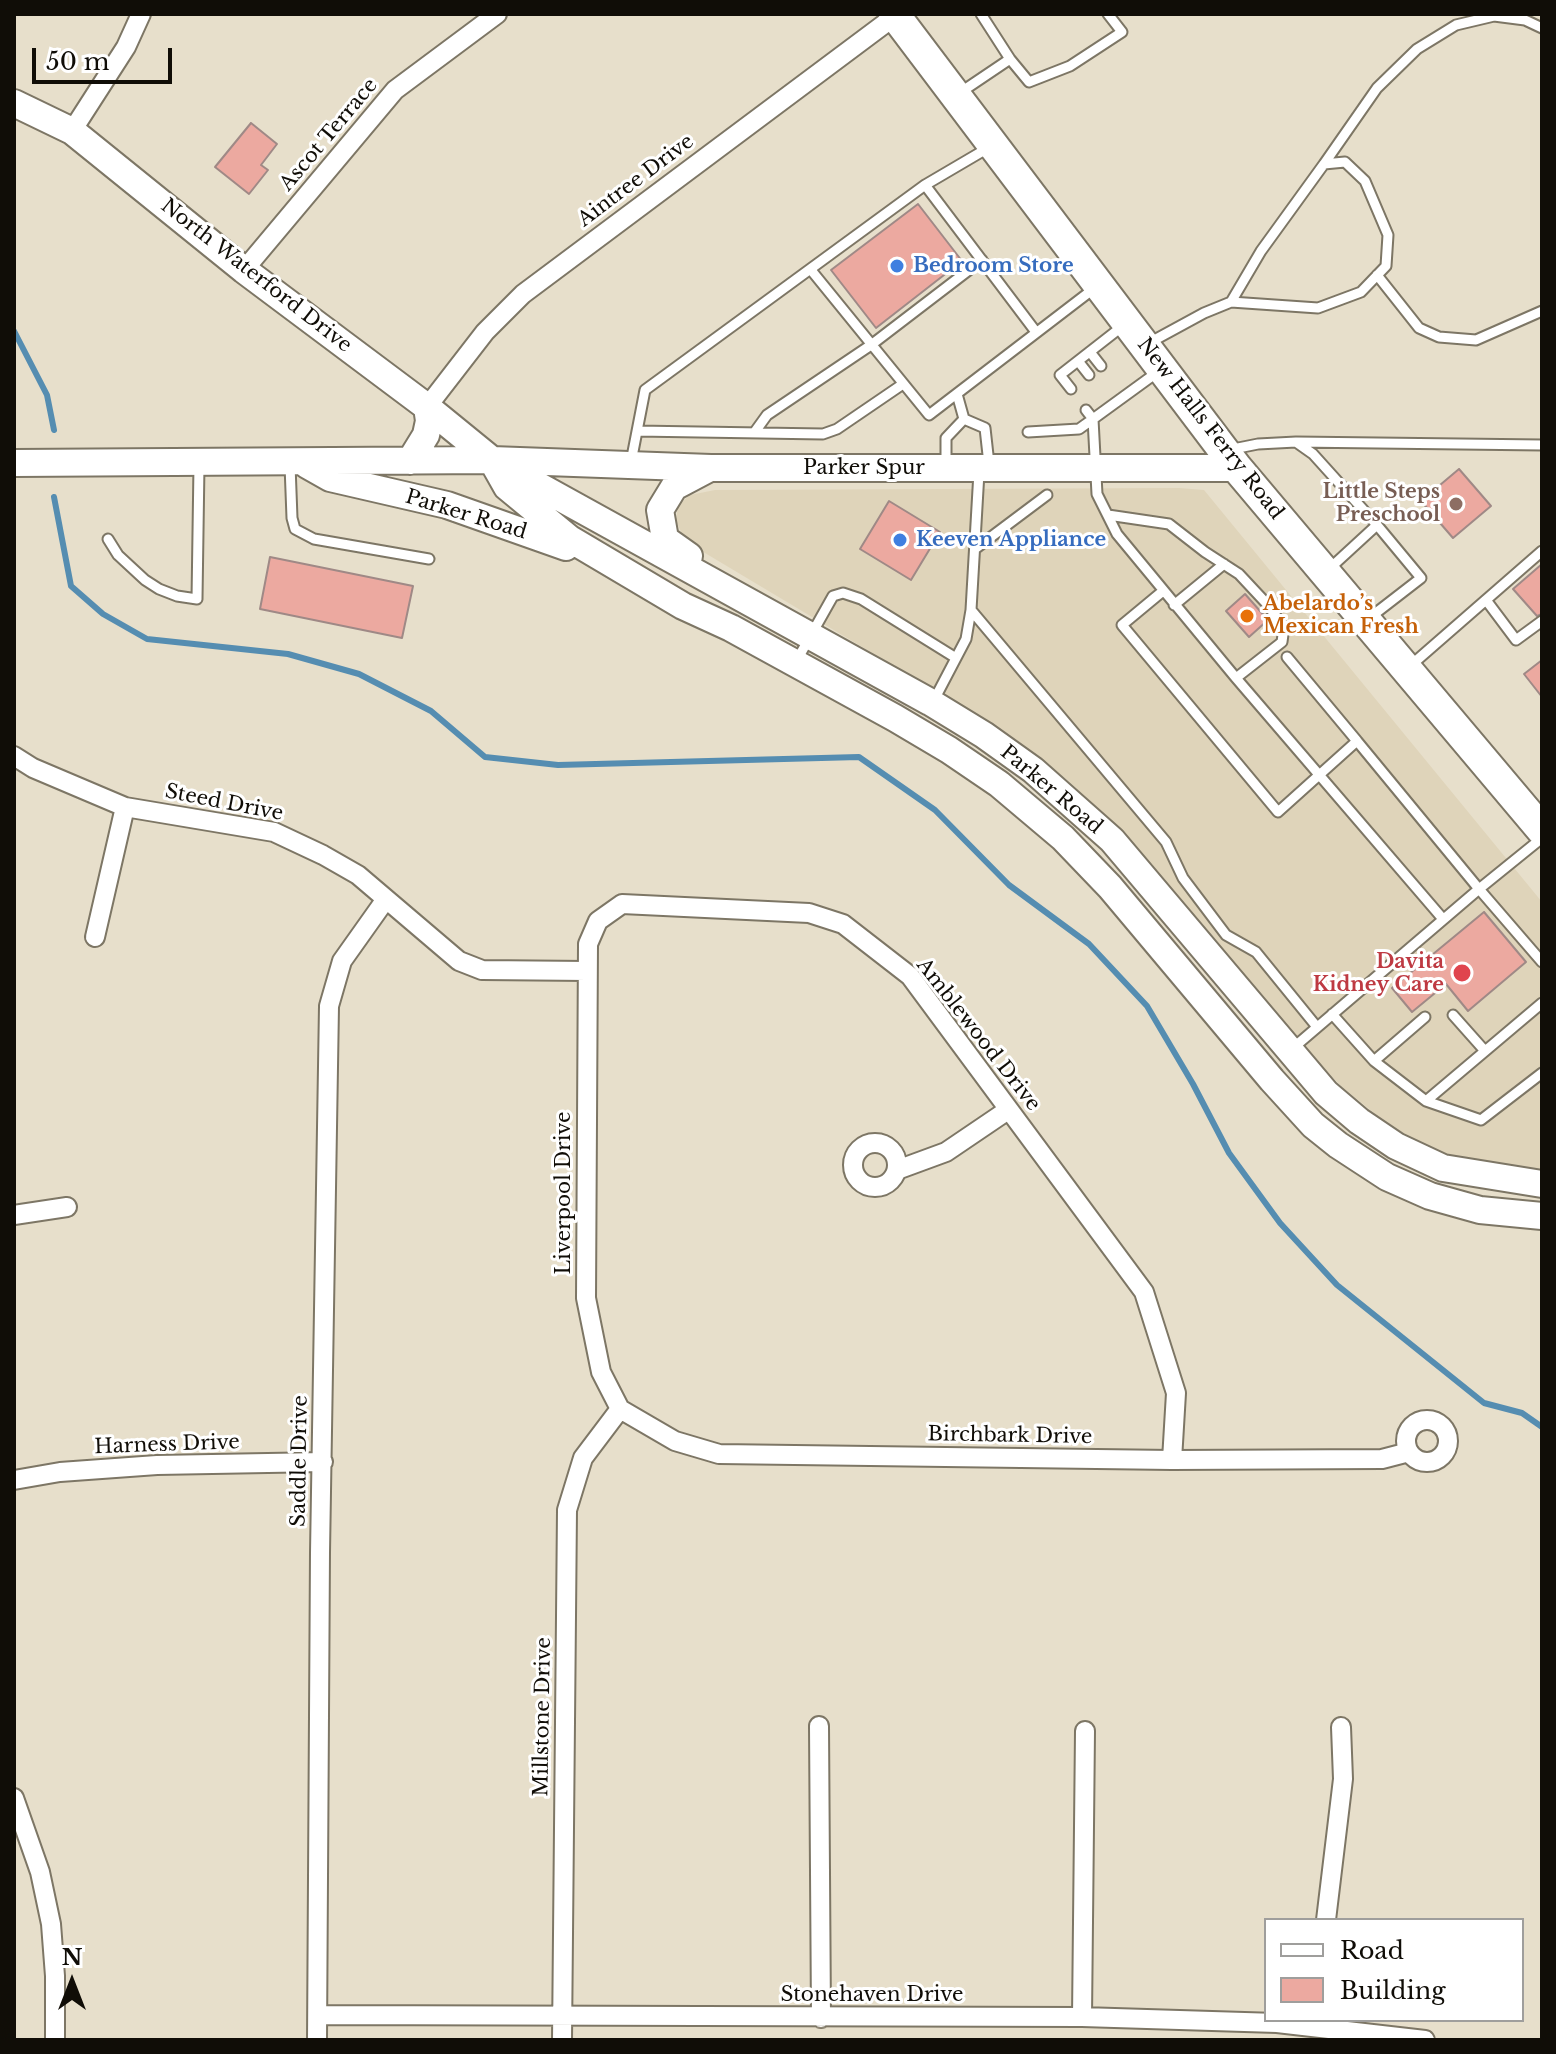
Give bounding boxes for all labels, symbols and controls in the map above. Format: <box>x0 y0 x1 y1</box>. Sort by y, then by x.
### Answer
scale bar <box>36 32 176 82</box>
text: 50 m <box>46 47 109 76</box>
street label: Ascot Terrace <box>275 74 383 196</box>
street label: Aintree Drive <box>573 130 699 232</box>
street label: North Waterford Drive <box>156 194 356 358</box>
place label: Bedroom Store <box>913 254 1074 278</box>
marker: Bedroom Store <box>888 257 906 275</box>
street label: New Halls Ferry Road <box>1132 333 1288 525</box>
street label: Parker Spur <box>803 456 925 480</box>
place label: Little Steps Preschool <box>1323 480 1440 527</box>
street label: Parker Road <box>402 485 530 545</box>
marker: Little Steps Preschool <box>1447 495 1465 513</box>
place label: Keeven Appliance <box>916 528 1106 552</box>
marker: Keeven Appliance <box>891 531 909 549</box>
place label: Abelardo’s Mexican Fresh <box>1263 592 1419 639</box>
marker: Abelardo’s Mexican Fresh <box>1238 607 1256 625</box>
street label: Parker Road <box>995 740 1107 840</box>
street label: Steed Drive <box>163 780 285 826</box>
place label: Davita Kidney Care <box>1313 950 1444 997</box>
street label: Amblewood Drive <box>911 954 1045 1116</box>
marker: Davita Kidney Care <box>1451 962 1473 984</box>
street label: Liverpool Drive <box>552 1111 576 1275</box>
street label: Saddle Drive <box>287 1395 313 1527</box>
street label: Birchbark Drive <box>927 1423 1093 1449</box>
street label: Harness Drive <box>94 1430 240 1460</box>
street label: Millstone Drive <box>530 1637 556 1797</box>
legend <box>1264 1918 1524 2022</box>
text: Road <box>1340 1936 1404 1965</box>
north arrow <box>32 1942 112 2022</box>
text: N <box>62 1944 82 1971</box>
text: Building <box>1340 1976 1446 2005</box>
street label: Stonehaven Drive <box>780 1983 964 2007</box>

